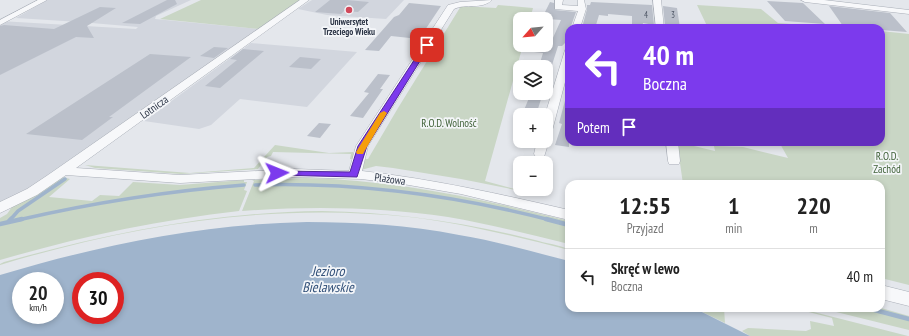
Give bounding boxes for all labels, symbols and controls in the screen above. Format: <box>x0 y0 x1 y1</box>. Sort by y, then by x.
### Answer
marker: Uniwersytet Trzeciego Wieku <box>344 5 354 15</box>
house number: 4 <box>644 9 648 20</box>
house number: 3 <box>671 9 675 20</box>
north arrow <box>513 12 553 52</box>
map controls <box>513 12 553 196</box>
place label: Uniwersytet Trzeciego Wieku <box>323 16 375 37</box>
pin <box>410 28 444 62</box>
icon: arrive <box>416 34 438 56</box>
text: 40 m <box>643 36 694 73</box>
icon: left <box>577 40 629 92</box>
button: layers <box>513 60 553 100</box>
text: Boczna <box>643 72 687 95</box>
street label: Lotnicza <box>137 92 171 122</box>
button: + <box>513 108 553 148</box>
park label: R.O.D. Wolność <box>421 116 477 130</box>
icon: arrive <box>618 116 640 138</box>
text: Potem <box>577 118 610 137</box>
park label: R.O.D. Zachód <box>873 149 901 176</box>
position arrow <box>256 152 298 194</box>
button: − <box>513 156 553 196</box>
street label: Plażowa <box>374 170 406 188</box>
text: 12:55 <box>619 190 671 221</box>
text: 1 <box>728 190 739 221</box>
text: 220 <box>796 190 831 221</box>
text: Przyjazd <box>627 220 664 237</box>
text: min <box>725 220 742 237</box>
text: m <box>809 220 818 237</box>
text: Skręć w lewo <box>611 259 680 278</box>
water label: Jezioro Bielawskie <box>302 262 355 296</box>
icon: left <box>577 266 599 288</box>
text: 40 m <box>847 267 873 286</box>
speed limit sign: 30 <box>72 272 124 324</box>
text: Boczna <box>611 278 643 295</box>
text: 20 <box>28 280 48 306</box>
text: km/h <box>29 301 47 314</box>

